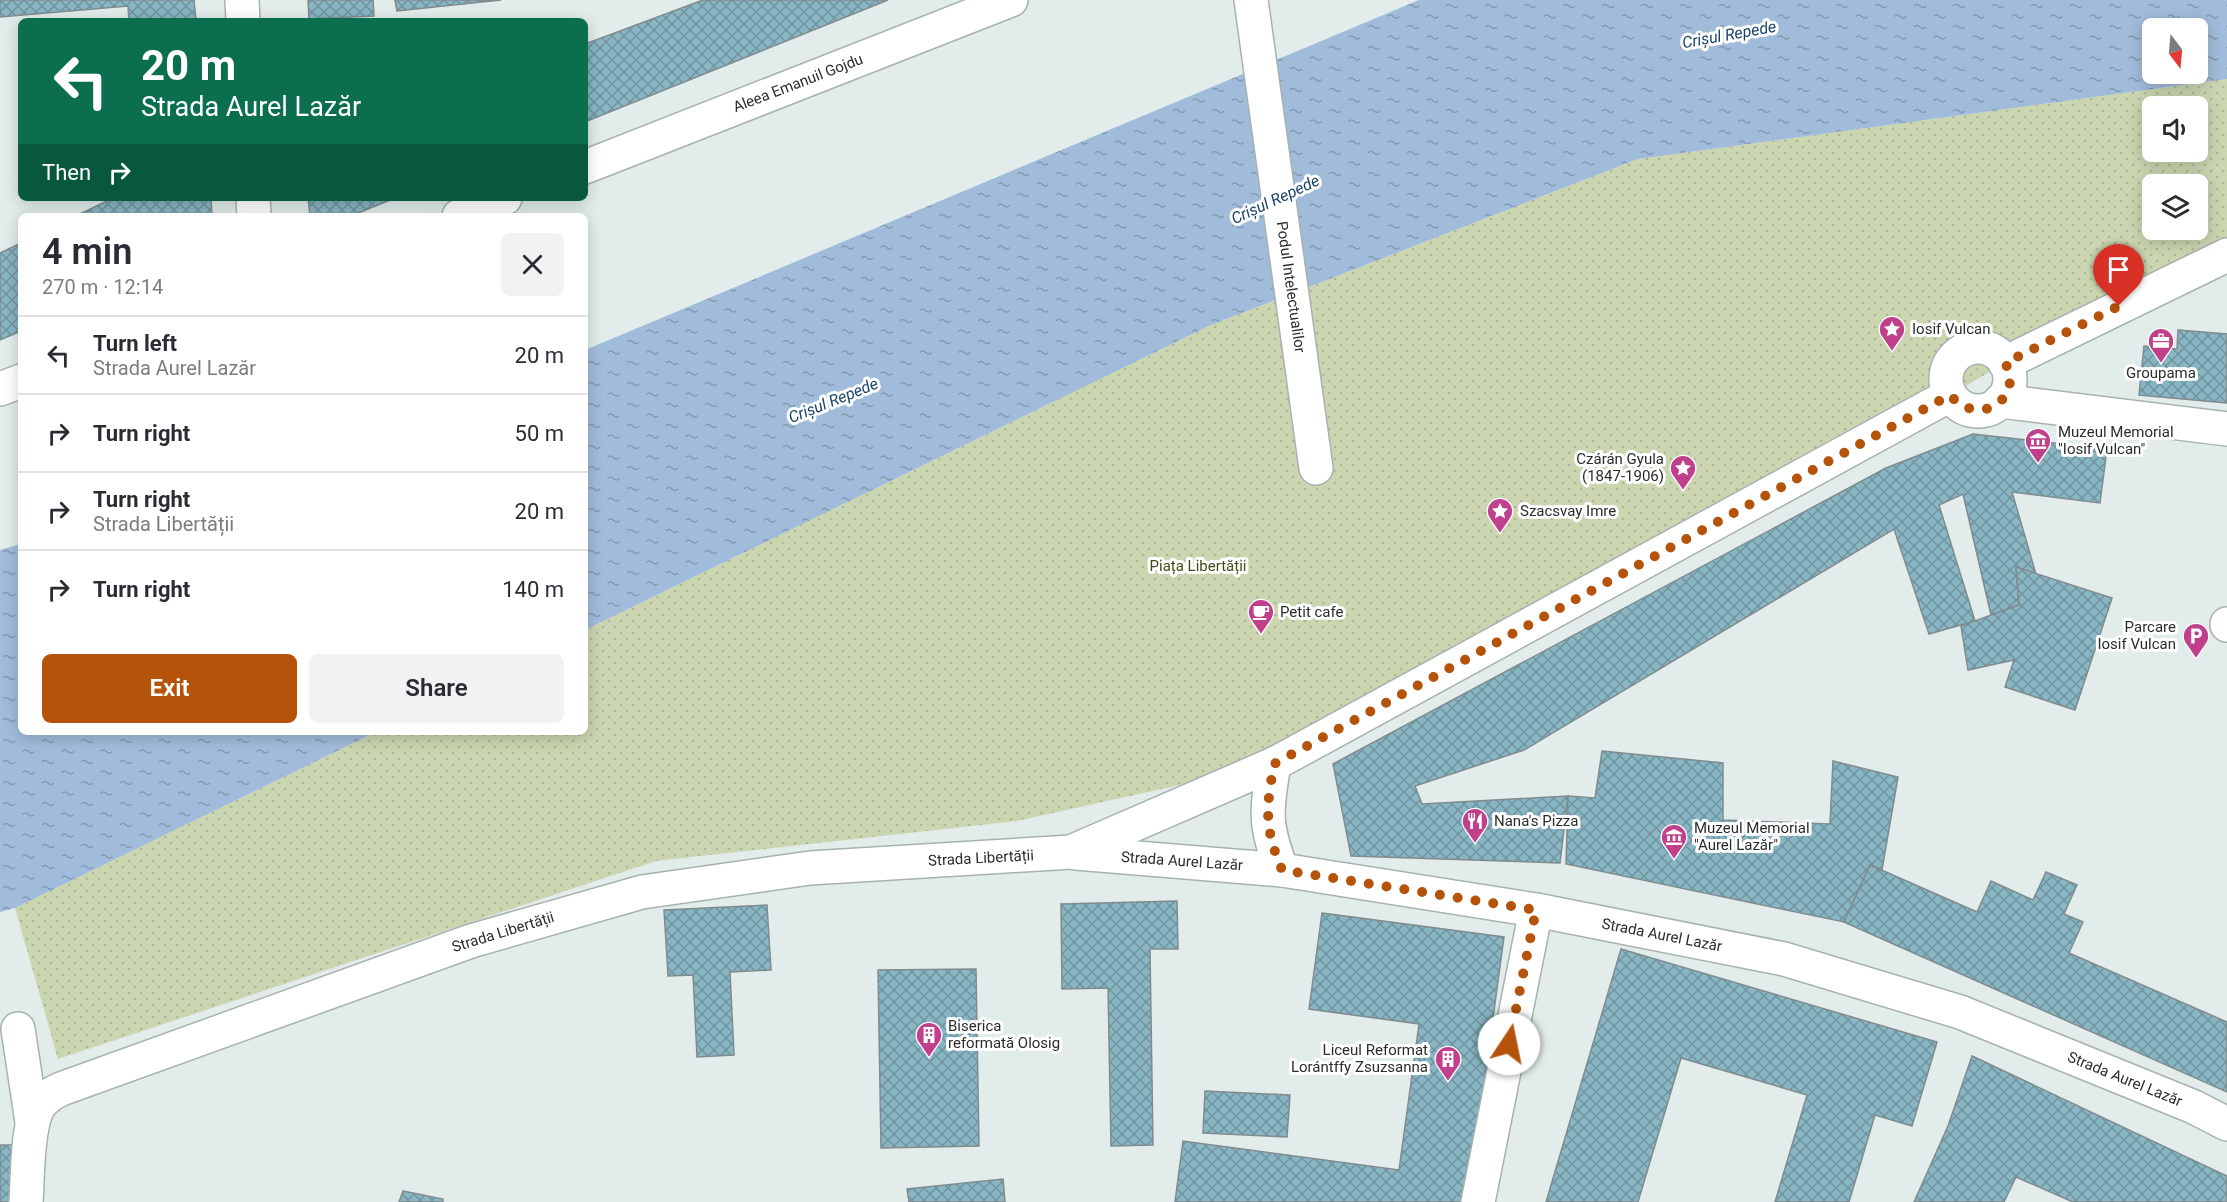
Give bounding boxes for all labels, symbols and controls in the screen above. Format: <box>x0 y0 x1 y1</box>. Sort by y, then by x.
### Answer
water label: Crișul Repede <box>1681 17 1778 53</box>
north arrow <box>2142 18 2208 84</box>
map controls <box>2142 18 2208 240</box>
text: 20 m <box>141 41 236 90</box>
icon: left <box>42 42 120 120</box>
street label: Aleea Emanuil Gojdu <box>730 50 866 116</box>
text: Strada Aurel Lazăr <box>141 91 361 123</box>
button: sound <box>2142 96 2208 162</box>
icon: right <box>103 156 136 189</box>
text: Then <box>42 160 91 185</box>
water label: Crișul Repede <box>1228 171 1323 229</box>
button: layers <box>2142 174 2208 240</box>
street label: Podul Intelectualilor <box>1273 220 1309 354</box>
text: 4 min <box>42 231 132 273</box>
button: close <box>501 233 564 296</box>
pin <box>2093 244 2144 306</box>
icon: arrive <box>2102 253 2135 286</box>
text: 270 m · 12:14 <box>42 275 163 299</box>
place icon: Iosif Vulcan <box>1877 314 1907 352</box>
place label: Iosif Vulcan <box>1912 320 1991 338</box>
office icon: Groupama <box>2146 326 2176 364</box>
text: Turn left <box>93 331 177 356</box>
icon: left <box>42 339 75 372</box>
text: 20 m <box>515 343 564 368</box>
text: Strada Aurel Lazăr <box>93 356 256 380</box>
place label: Groupama <box>2126 364 2196 382</box>
water label: Crișul Repede <box>786 374 881 428</box>
icon: right <box>42 417 75 450</box>
text: Turn right <box>93 421 190 446</box>
text: 50 m <box>515 421 564 446</box>
place label: Muzeul Memorial "Iosif Vulcan" <box>2058 423 2174 458</box>
museum icon: Muzeul Memorial "Iosif Vulcan" <box>2023 426 2053 464</box>
place label: Czárán Gyula (1847-1906) <box>1576 450 1664 485</box>
place icon: Czárán Gyula (1847-1906) <box>1668 453 1698 491</box>
text: Turn right <box>93 487 190 512</box>
icon: right <box>42 495 75 528</box>
place icon: Szacsvay Imre <box>1485 496 1515 534</box>
text: 20 m <box>515 499 564 524</box>
place label: Szacsvay Imre <box>1520 502 1616 520</box>
text: Strada Libertății <box>93 512 234 536</box>
park label: Piața Libertății <box>1150 557 1246 575</box>
icon: right <box>42 573 75 606</box>
text: Turn right <box>93 577 190 602</box>
text: 140 m <box>502 577 564 602</box>
cafe icon: Petit cafe <box>1246 597 1276 635</box>
place label: Petit cafe <box>1280 603 1344 621</box>
place label: Parcare Iosif Vulcan <box>2097 618 2176 653</box>
parking icon: Parcare Iosif Vulcan <box>2181 621 2211 659</box>
button: Exit <box>42 654 297 723</box>
button: Share <box>309 654 564 723</box>
restaurant icon: Nana's Pizza <box>1460 806 1490 844</box>
place label: Nana's Pizza <box>1494 812 1578 830</box>
place label: Muzeul Memorial "Aurel Lazăr" <box>1694 819 1810 854</box>
museum icon: Muzeul Memorial "Aurel Lazăr" <box>1659 822 1689 860</box>
street label: Strada Libertății <box>928 846 1034 870</box>
street label: Strada Aurel Lazăr <box>1120 848 1244 874</box>
street label: Strada Libertății <box>450 908 556 956</box>
street label: Strada Aurel Lazăr <box>1600 915 1724 955</box>
position arrow <box>1477 1012 1541 1076</box>
place label: Biserica reformată Olosig <box>948 1017 1060 1052</box>
building icon: Biserica reformată Olosig <box>914 1020 944 1058</box>
place label: Liceul Reformat Lorántffy Zsuzsanna <box>1291 1041 1428 1076</box>
building icon: Liceul Reformat Lorántffy Zsuzsanna <box>1433 1044 1463 1082</box>
street label: Strada Aurel Lazăr <box>2065 1048 2185 1110</box>

